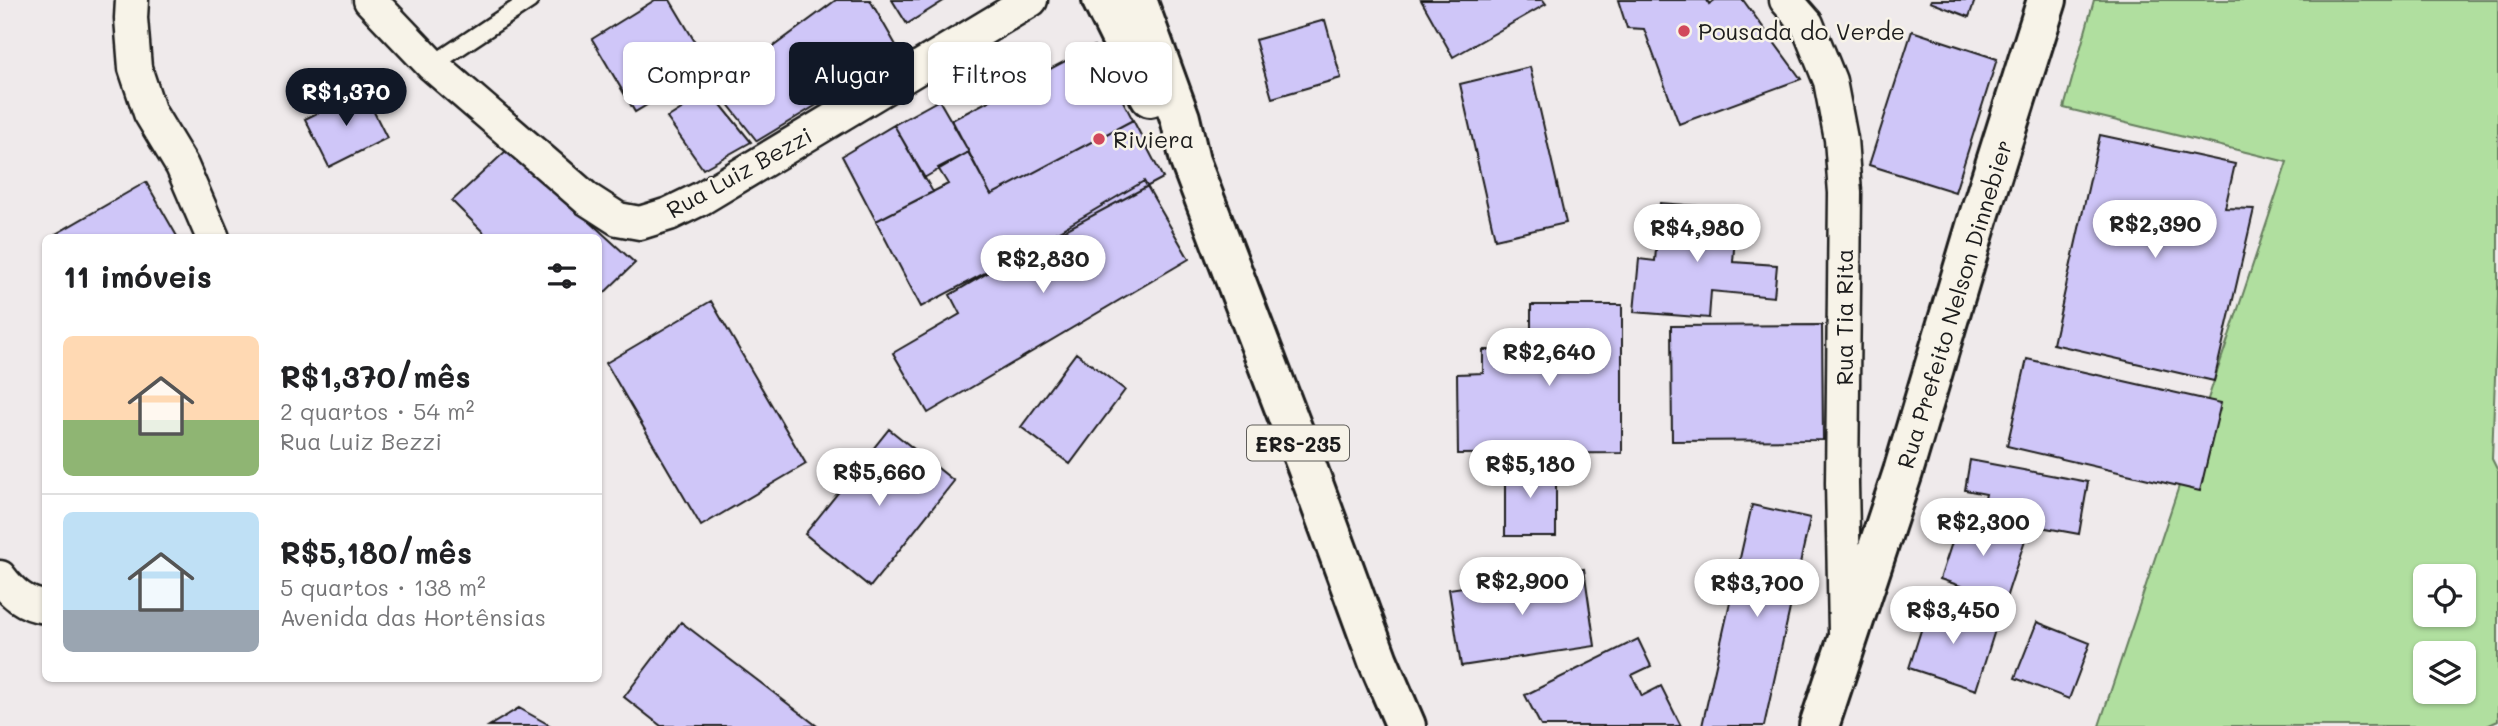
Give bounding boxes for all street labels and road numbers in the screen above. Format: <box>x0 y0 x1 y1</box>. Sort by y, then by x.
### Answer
street label: Rua Luiz Bezzi <box>661 120 817 224</box>
street label: Rua Prefeito Nelson Dinnebier <box>1890 136 2018 472</box>
street label: Rua Tia Rita <box>1829 249 1859 385</box>
road number: ERS-235 <box>1247 426 1349 460</box>

